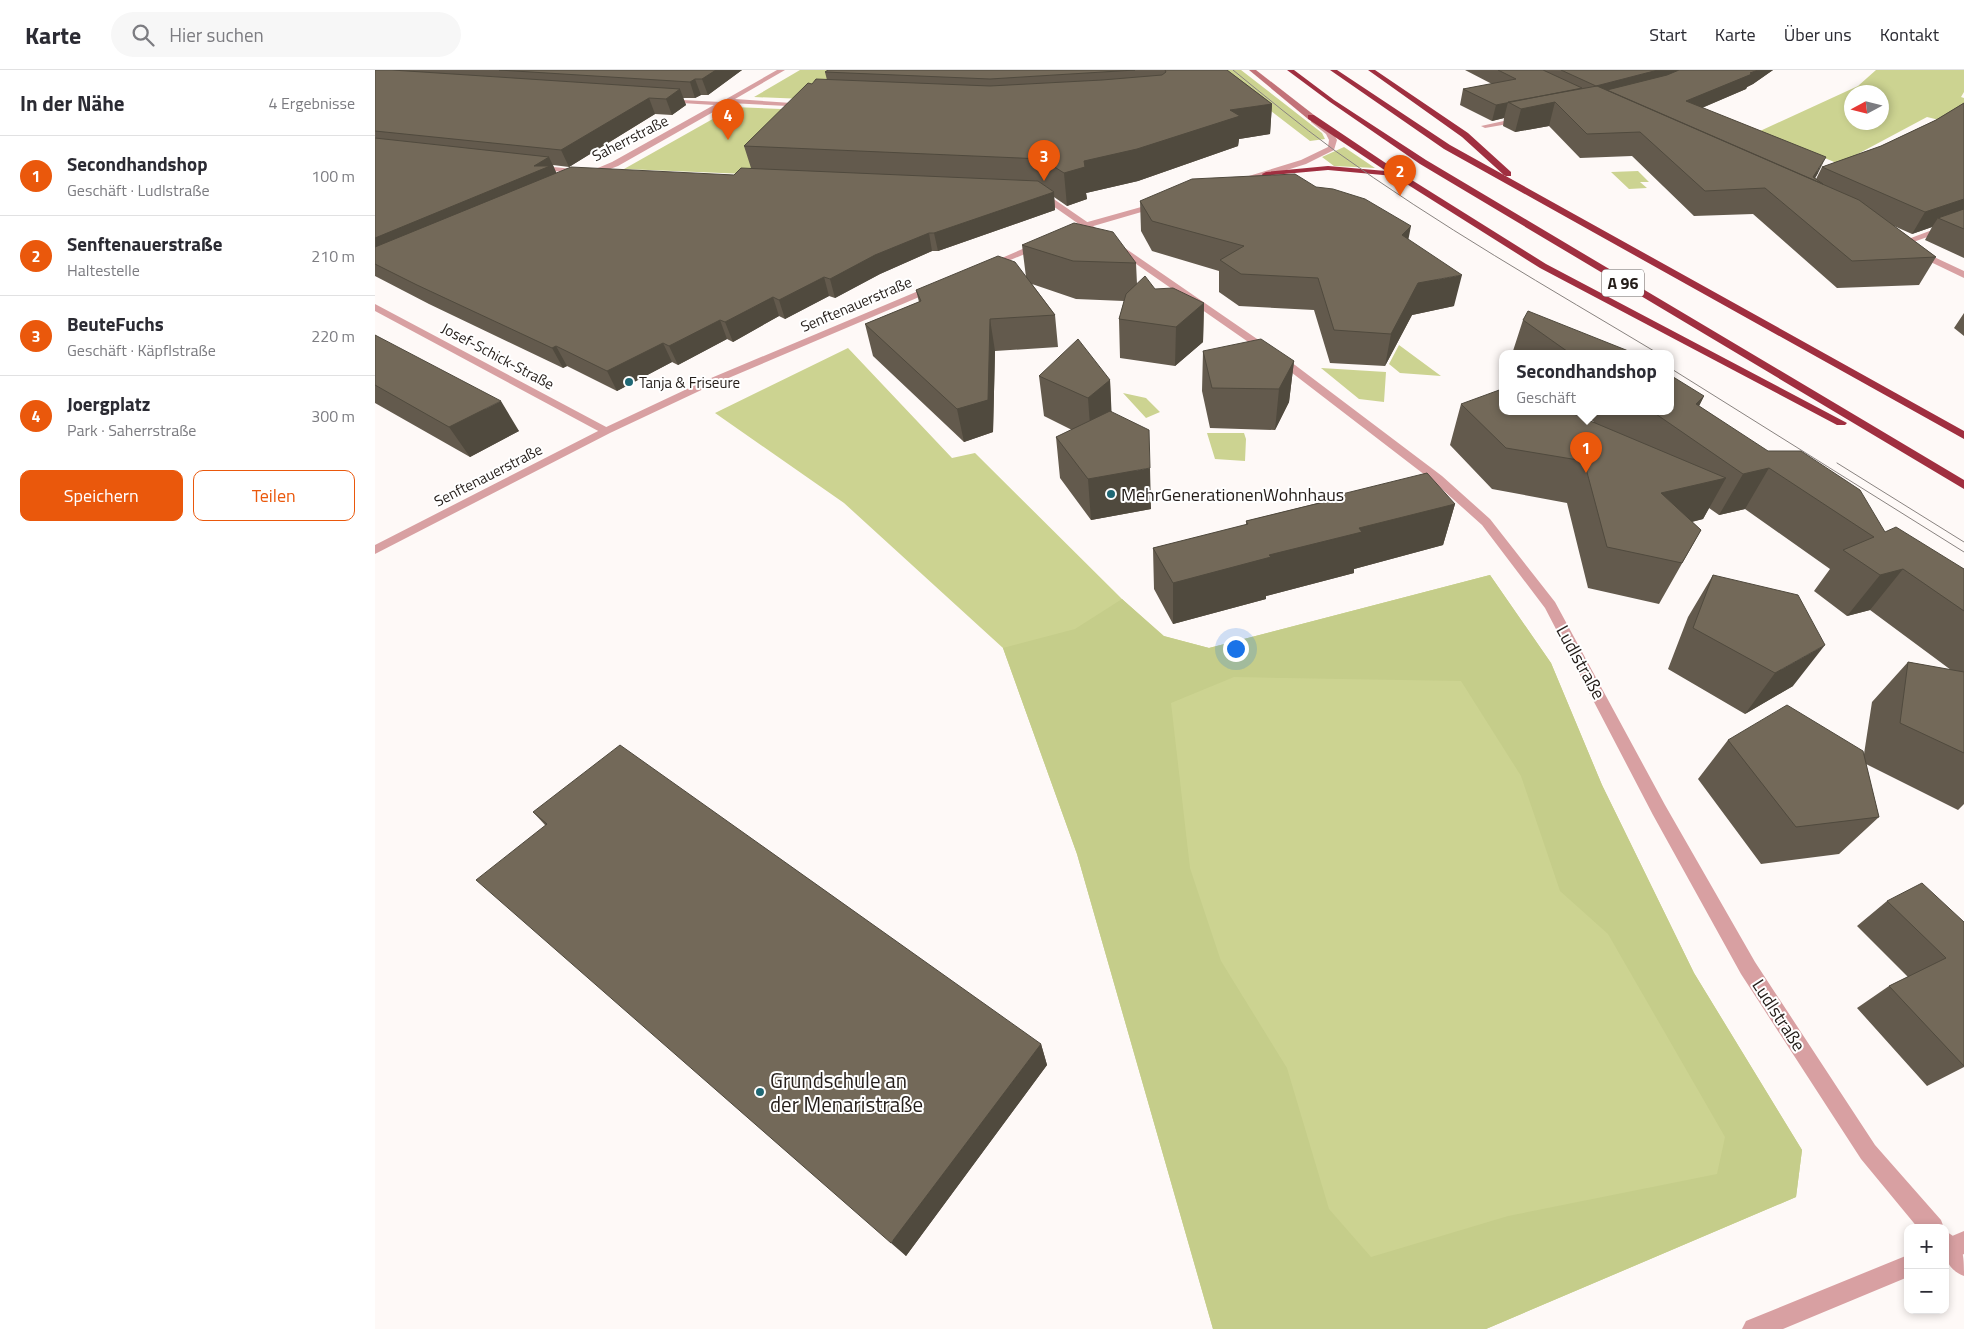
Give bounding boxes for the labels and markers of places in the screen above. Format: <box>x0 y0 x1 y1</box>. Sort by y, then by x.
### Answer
pin: 4 <box>712 99 744 140</box>
pin: 3 <box>1028 140 1060 181</box>
pin: 2 <box>1384 155 1416 196</box>
place label: Tanja & Friseure <box>639 371 740 394</box>
marker: Tanja & Friseure <box>623 376 635 388</box>
pin: 1 <box>1570 432 1602 473</box>
place label: MehrGenerationenWohnhaus <box>1121 481 1344 508</box>
marker: MehrGenerationenWohnhaus <box>1105 488 1117 500</box>
place label: Grundschule an der Menaristraße <box>770 1064 923 1120</box>
marker: Grundschule an der Menaristraße <box>754 1086 766 1098</box>

